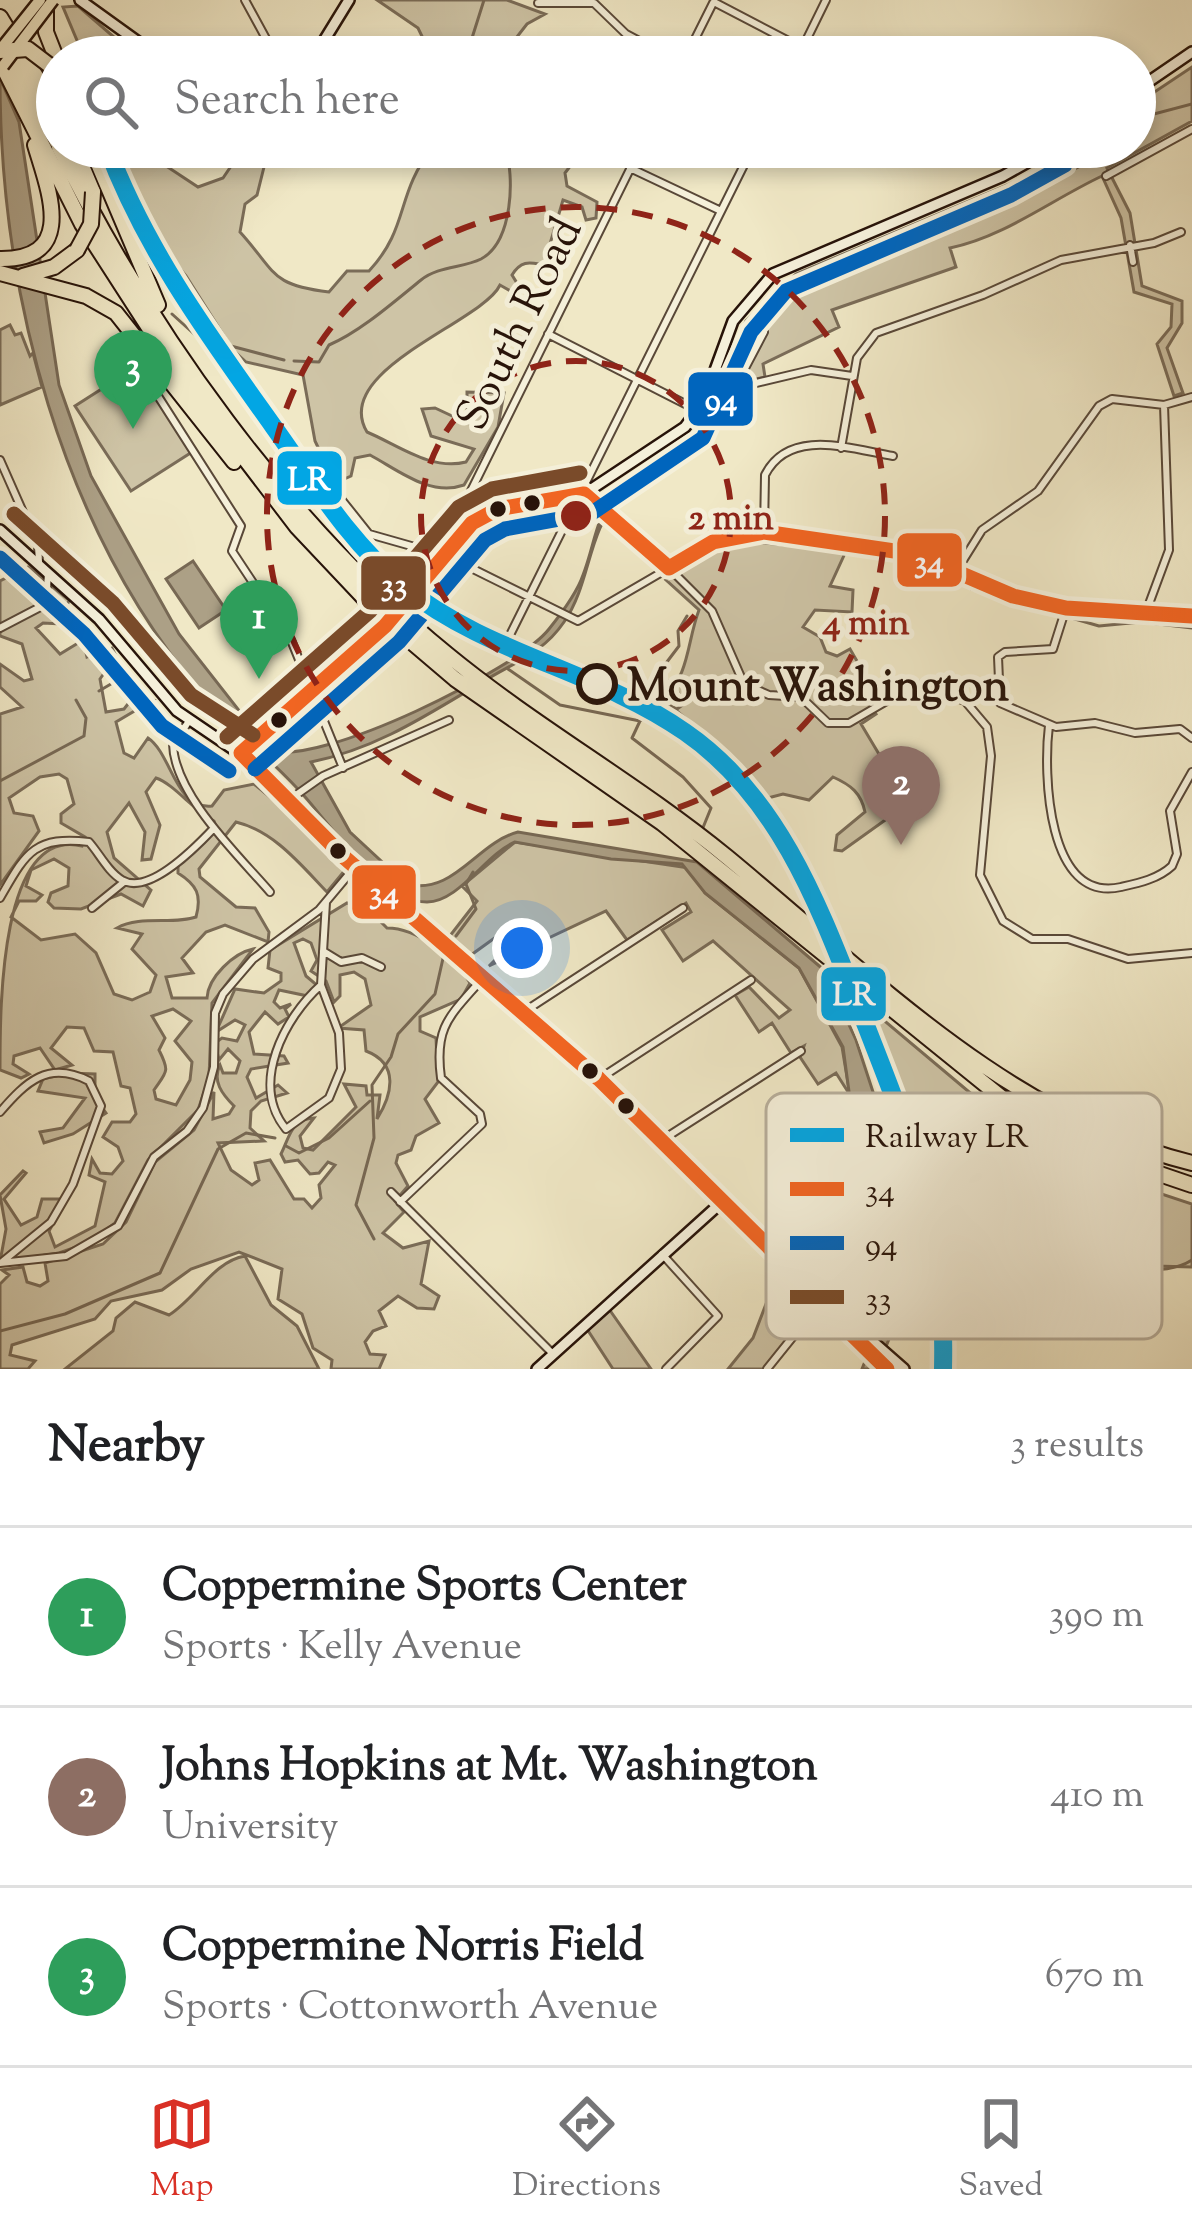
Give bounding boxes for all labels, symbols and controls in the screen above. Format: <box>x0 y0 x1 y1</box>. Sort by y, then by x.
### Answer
search box <box>36 36 1156 168</box>
icon: search <box>78 69 144 135</box>
text: Search here <box>174 70 400 135</box>
street label: South Road <box>442 208 602 443</box>
pin: 3 <box>94 330 172 429</box>
line badge: 94 <box>686 370 755 428</box>
text: 94 <box>705 378 738 426</box>
line badge: LR <box>275 449 344 507</box>
text: LR <box>287 458 332 506</box>
unlabelled marker <box>521 492 543 514</box>
text: 2 min <box>688 494 775 546</box>
centre of rings <box>555 495 597 537</box>
unlabelled marker <box>487 498 509 520</box>
line badge: 34 <box>895 531 964 589</box>
text: 34 <box>914 540 944 588</box>
line badge: 33 <box>359 554 428 612</box>
text: 33 <box>381 563 407 611</box>
pin: 1 <box>220 580 298 679</box>
text: 4 min <box>821 599 910 651</box>
place label: Mount Washington <box>627 657 1009 722</box>
marker: Mount Washington <box>578 665 616 703</box>
unlabelled marker <box>268 709 290 731</box>
pin: 2 <box>862 746 940 845</box>
unlabelled marker <box>327 840 349 862</box>
line badge: 34 <box>350 863 418 921</box>
text: 34 <box>369 871 399 919</box>
your location <box>492 918 552 978</box>
line badge: LR <box>819 965 888 1023</box>
text: LR <box>832 973 877 1021</box>
unlabelled marker <box>579 1060 601 1082</box>
legend <box>766 1093 1162 1339</box>
unlabelled marker <box>615 1095 637 1117</box>
text: Railway LR <box>865 1115 1029 1163</box>
text: 34 <box>865 1169 895 1217</box>
text: 94 <box>865 1223 898 1271</box>
text: 33 <box>865 1277 892 1325</box>
text: Nearby <box>48 1411 205 1484</box>
text: 3 results <box>1010 1419 1144 1475</box>
text: Coppermine Sports Center <box>162 1556 687 1621</box>
text: 1 <box>80 1589 94 1645</box>
text: 390 m <box>1048 1589 1144 1645</box>
text: Sports · Kelly Avenue <box>162 1621 522 1677</box>
text: Johns Hopkins at Mt. Washington <box>162 1736 818 1801</box>
text: 2 <box>78 1769 96 1825</box>
text: 410 m <box>1050 1769 1144 1825</box>
text: University <box>162 1801 339 1857</box>
text: Coppermine Norris Field <box>162 1916 644 1981</box>
text: 3 <box>79 1949 95 2005</box>
text: 670 m <box>1045 1949 1144 2005</box>
text: Sports · Cottonworth Avenue <box>162 1981 658 2037</box>
tab: Map <box>149 2091 215 2211</box>
tab: Directions <box>512 2091 661 2211</box>
tab: Saved <box>959 2091 1043 2211</box>

